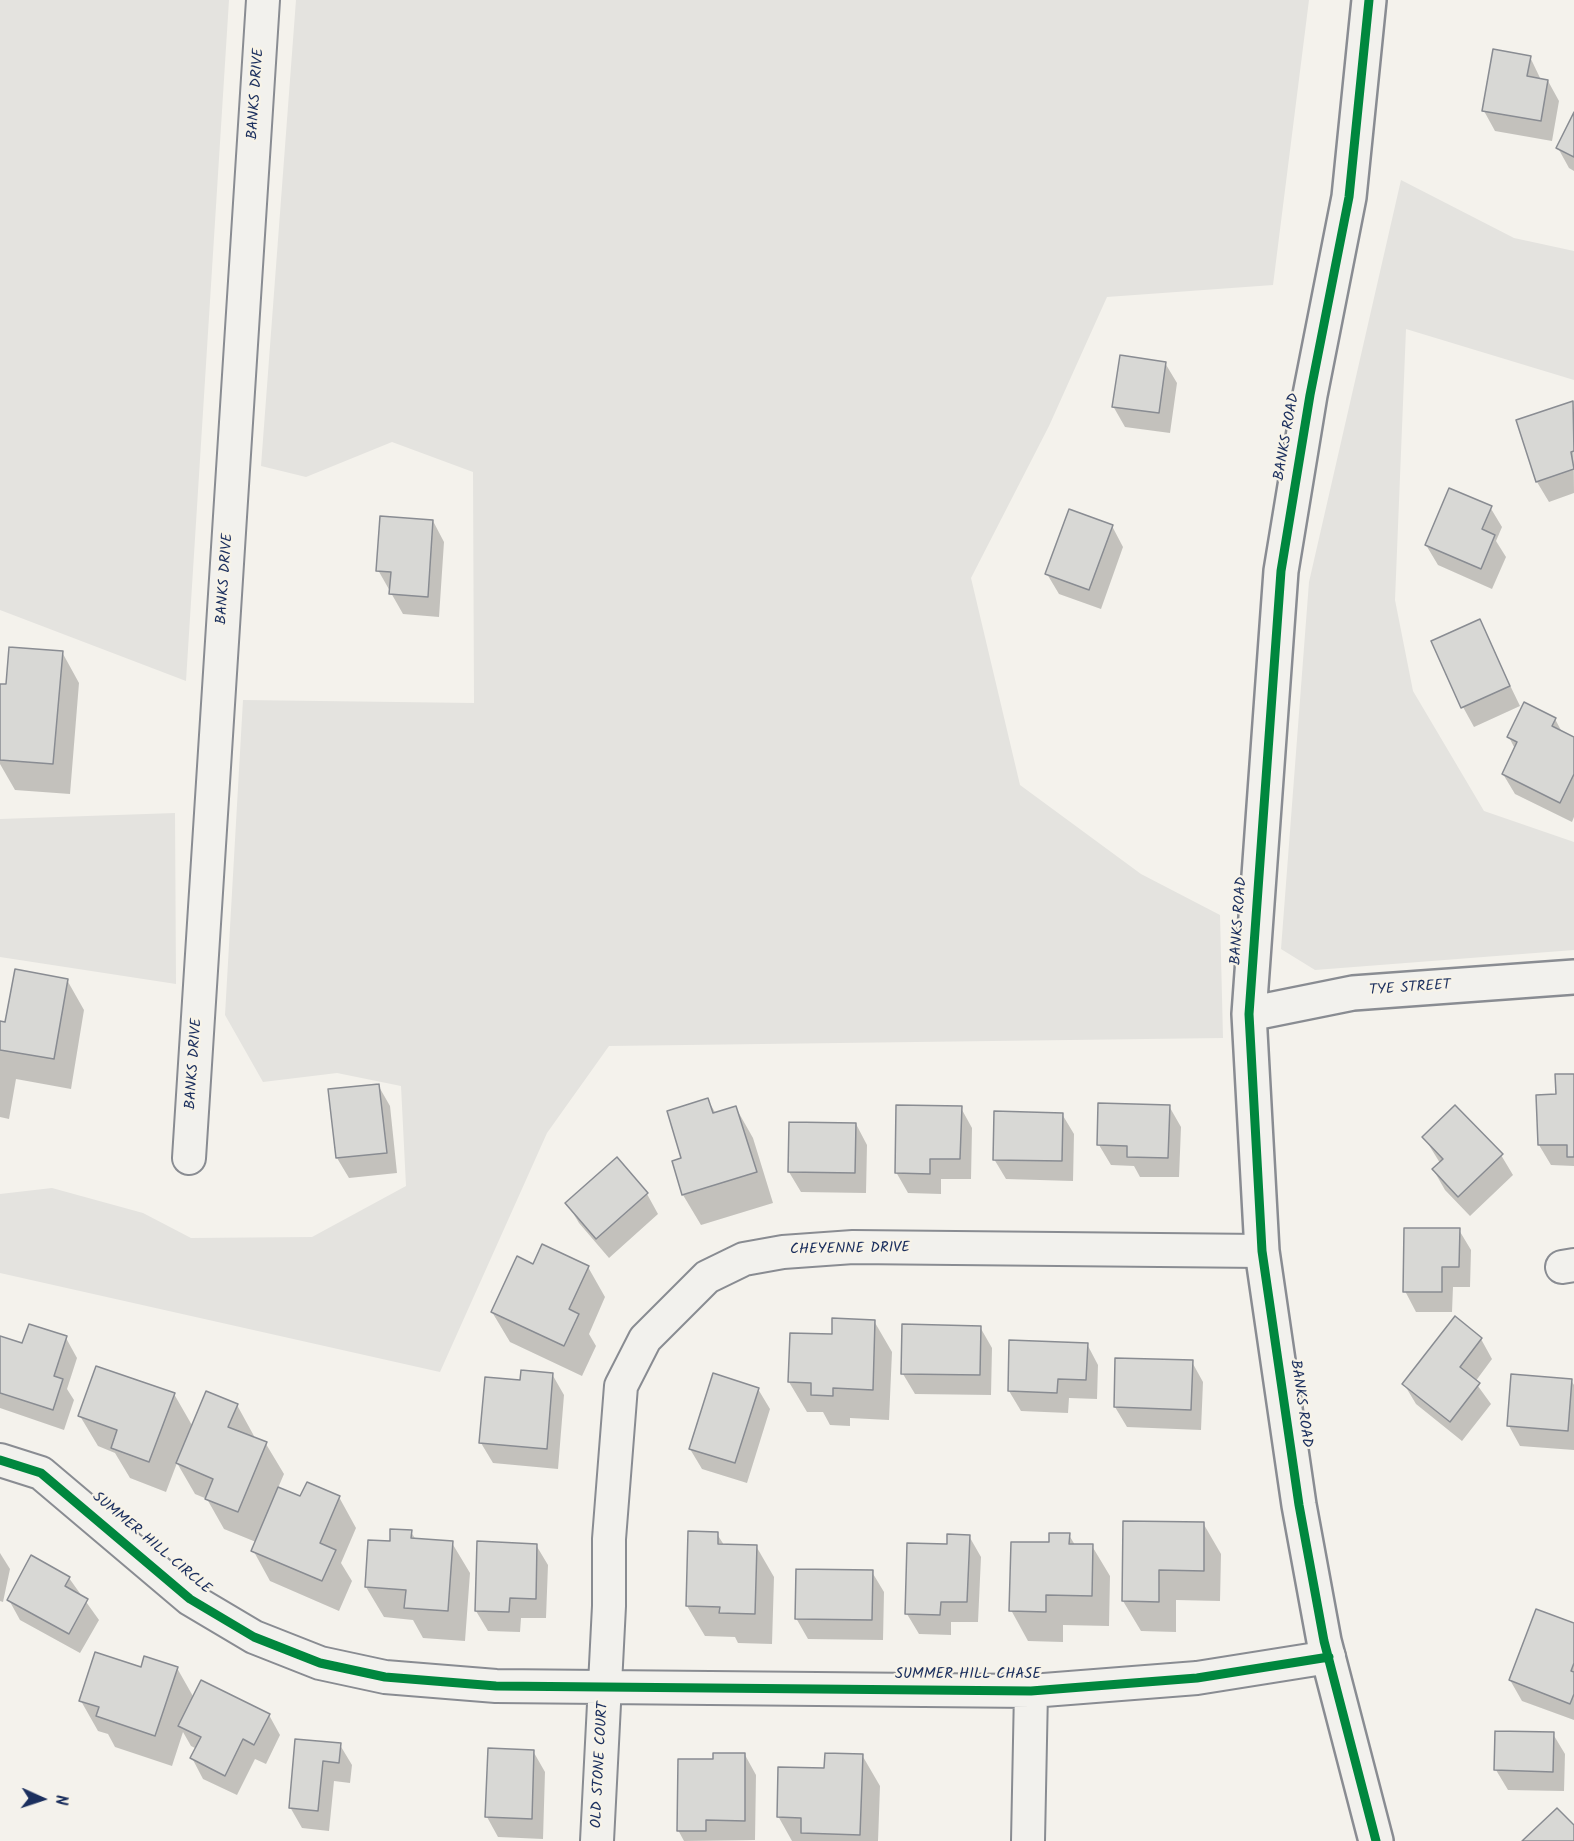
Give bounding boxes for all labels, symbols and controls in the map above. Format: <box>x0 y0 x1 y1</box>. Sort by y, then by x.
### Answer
street label: BANKS DRIVE <box>245 48 269 140</box>
street label: BANKS ROAD <box>1271 392 1305 482</box>
street label: BANKS DRIVE <box>214 533 238 625</box>
street label: BANKS ROAD <box>1228 876 1252 966</box>
street label: TYE STREET <box>1369 977 1451 1001</box>
street label: BANKS DRIVE <box>183 1018 207 1110</box>
street label: CHEYENNE DRIVE <box>790 1240 910 1260</box>
street label: BANKS ROAD <box>1285 1359 1315 1449</box>
street label: SUMMER HILL CIRCLE <box>88 1489 214 1599</box>
street label: SUMMER HILL CHASE <box>895 1666 1041 1684</box>
street label: OLD STONE COURT <box>589 1701 613 1829</box>
north arrow <box>12 1769 72 1829</box>
text: N <box>48 1794 73 1806</box>

